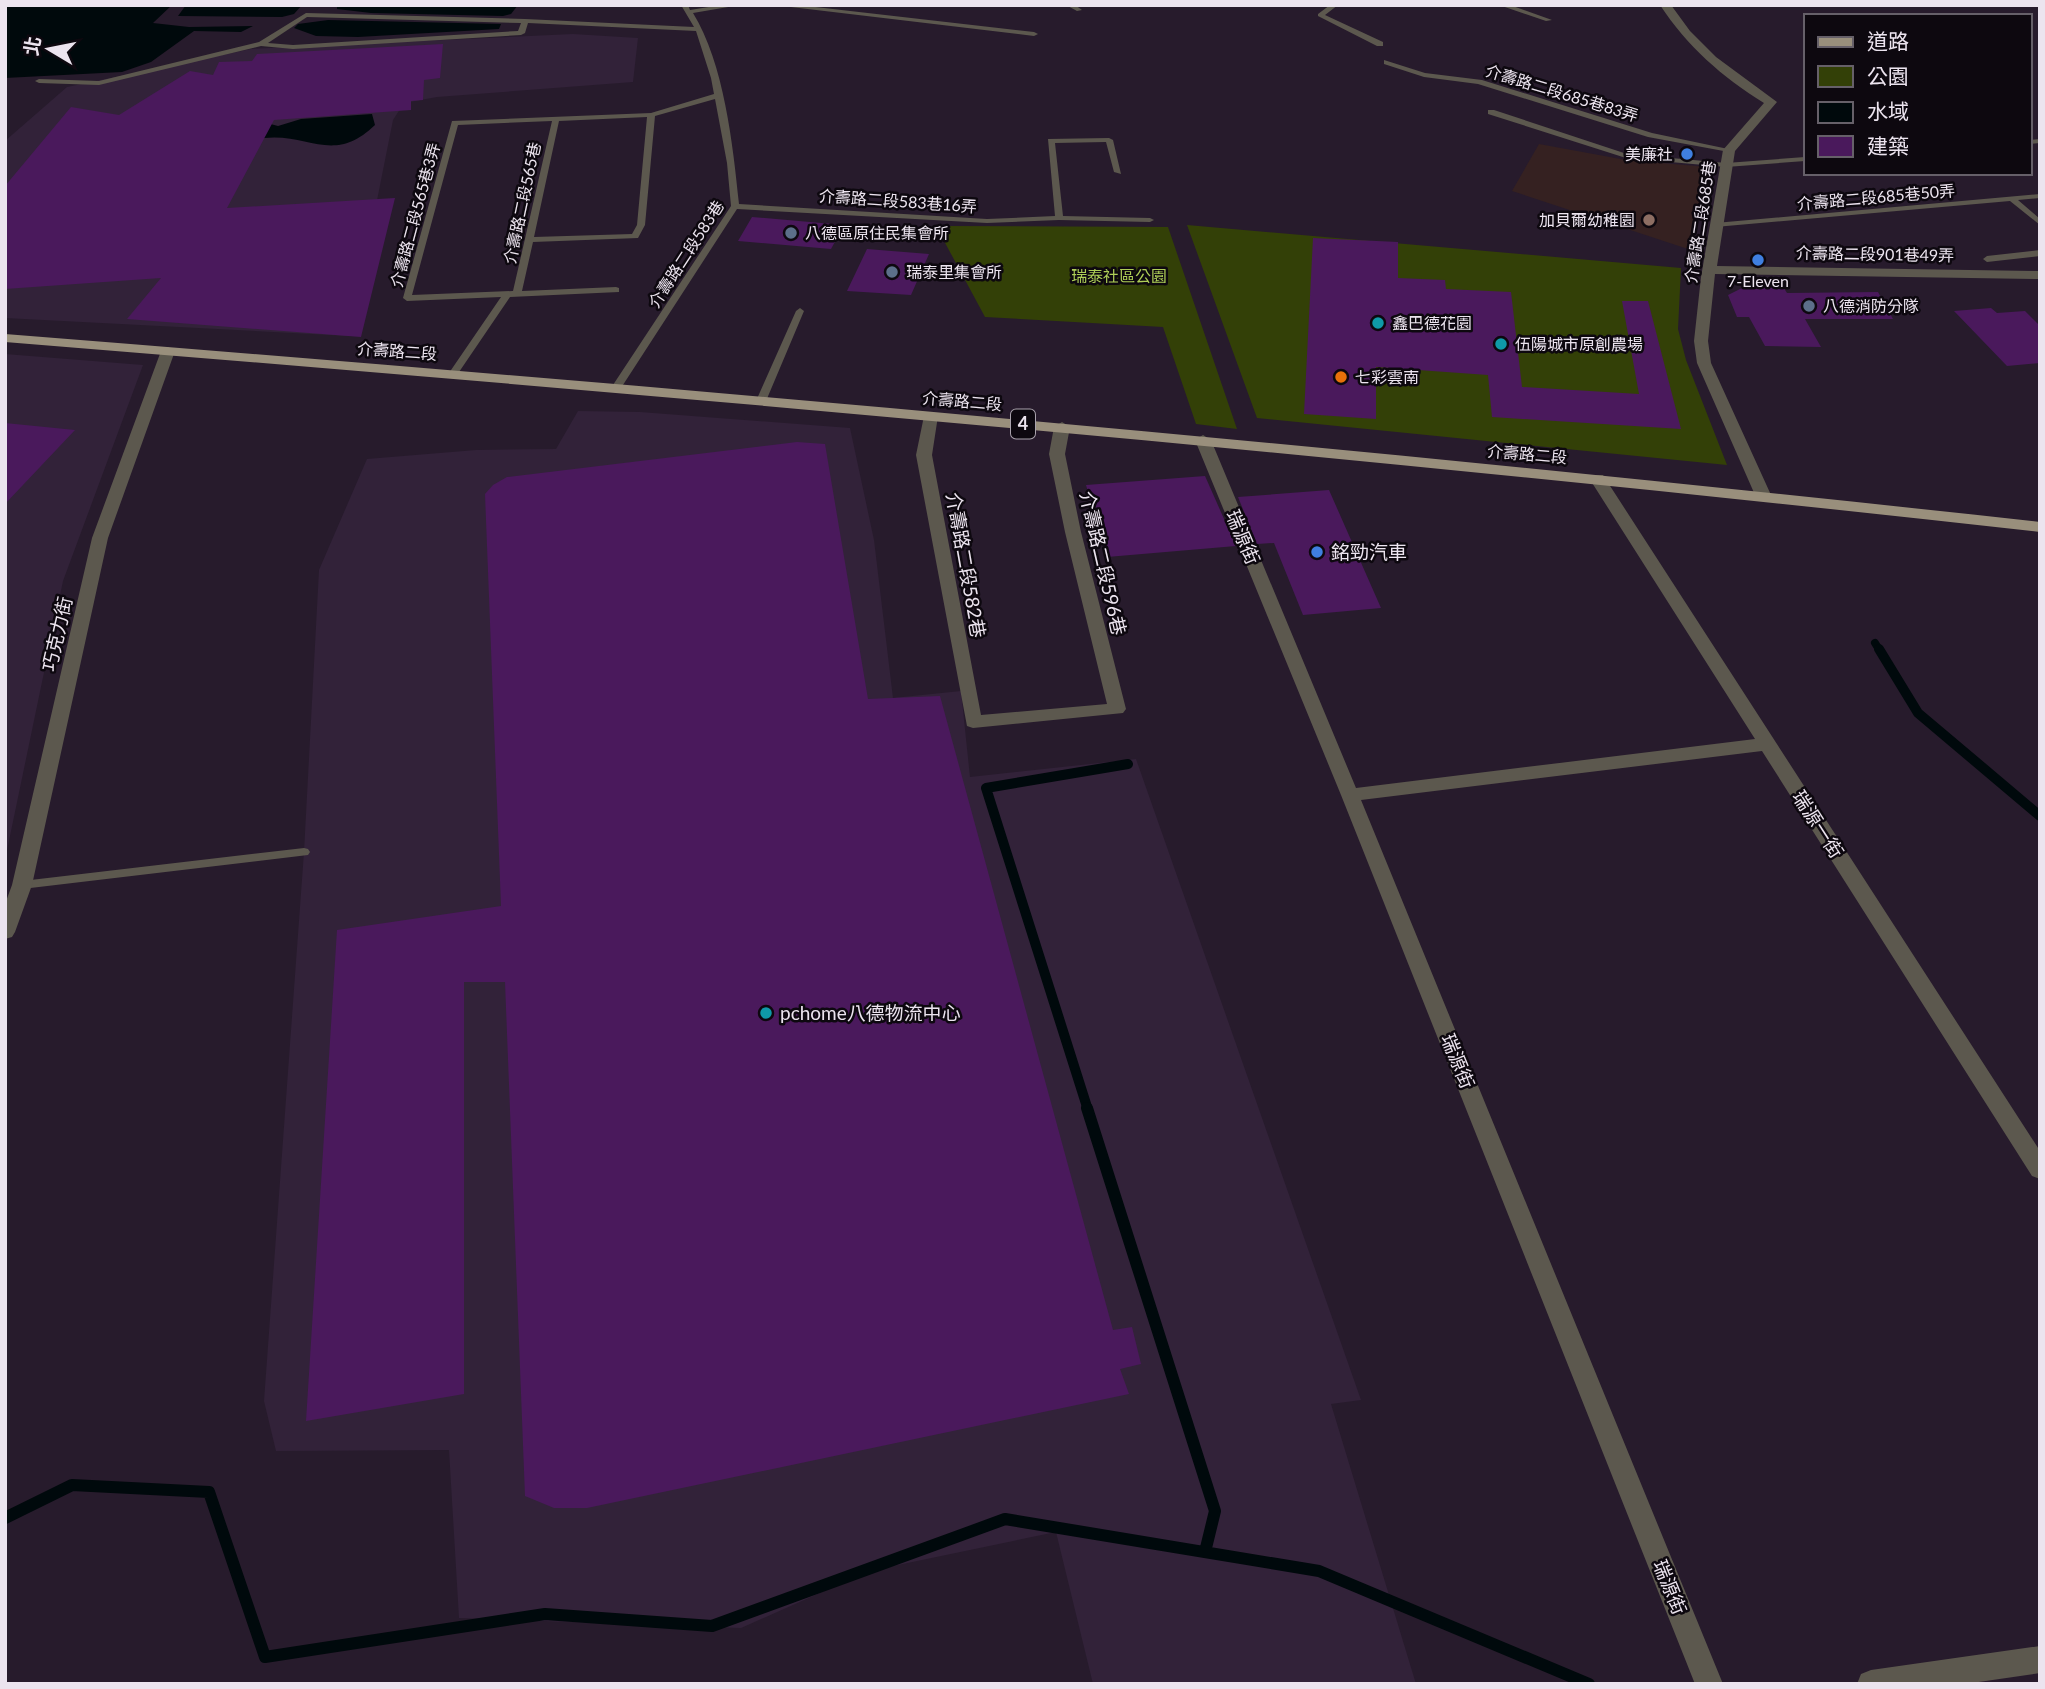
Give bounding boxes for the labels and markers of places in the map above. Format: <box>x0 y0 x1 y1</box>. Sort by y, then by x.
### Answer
place label: 美廉社 <box>1625 144 1673 163</box>
marker: 美廉社 <box>1679 146 1695 162</box>
place label: 加貝爾幼稚園 <box>1539 210 1635 229</box>
marker: 加貝爾幼稚園 <box>1641 212 1657 228</box>
place label: 八德區原住民集會所 <box>805 223 949 242</box>
marker: 八德區原住民集會所 <box>783 225 799 241</box>
marker: 7-Eleven <box>1750 252 1766 268</box>
place label: 瑞泰里集會所 <box>906 262 1002 281</box>
marker: 瑞泰里集會所 <box>884 264 900 280</box>
place label: 7-Eleven <box>1727 271 1789 290</box>
place label: 八德消防分隊 <box>1823 296 1919 315</box>
marker: 八德消防分隊 <box>1801 298 1817 314</box>
place label: 鑫巴德花園 <box>1392 313 1472 332</box>
marker: 鑫巴德花園 <box>1370 315 1386 331</box>
place label: 伍陽城市原創農場 <box>1515 334 1643 353</box>
marker: 伍陽城市原創農場 <box>1493 336 1509 352</box>
place label: 七彩雲南 <box>1355 367 1419 386</box>
marker: 七彩雲南 <box>1333 369 1349 385</box>
place label: 銘勁汽車 <box>1331 540 1407 563</box>
marker: 銘勁汽車 <box>1309 544 1325 560</box>
place label: pchome八德物流中心 <box>780 1001 961 1024</box>
marker: pchome八德物流中心 <box>758 1005 774 1021</box>

